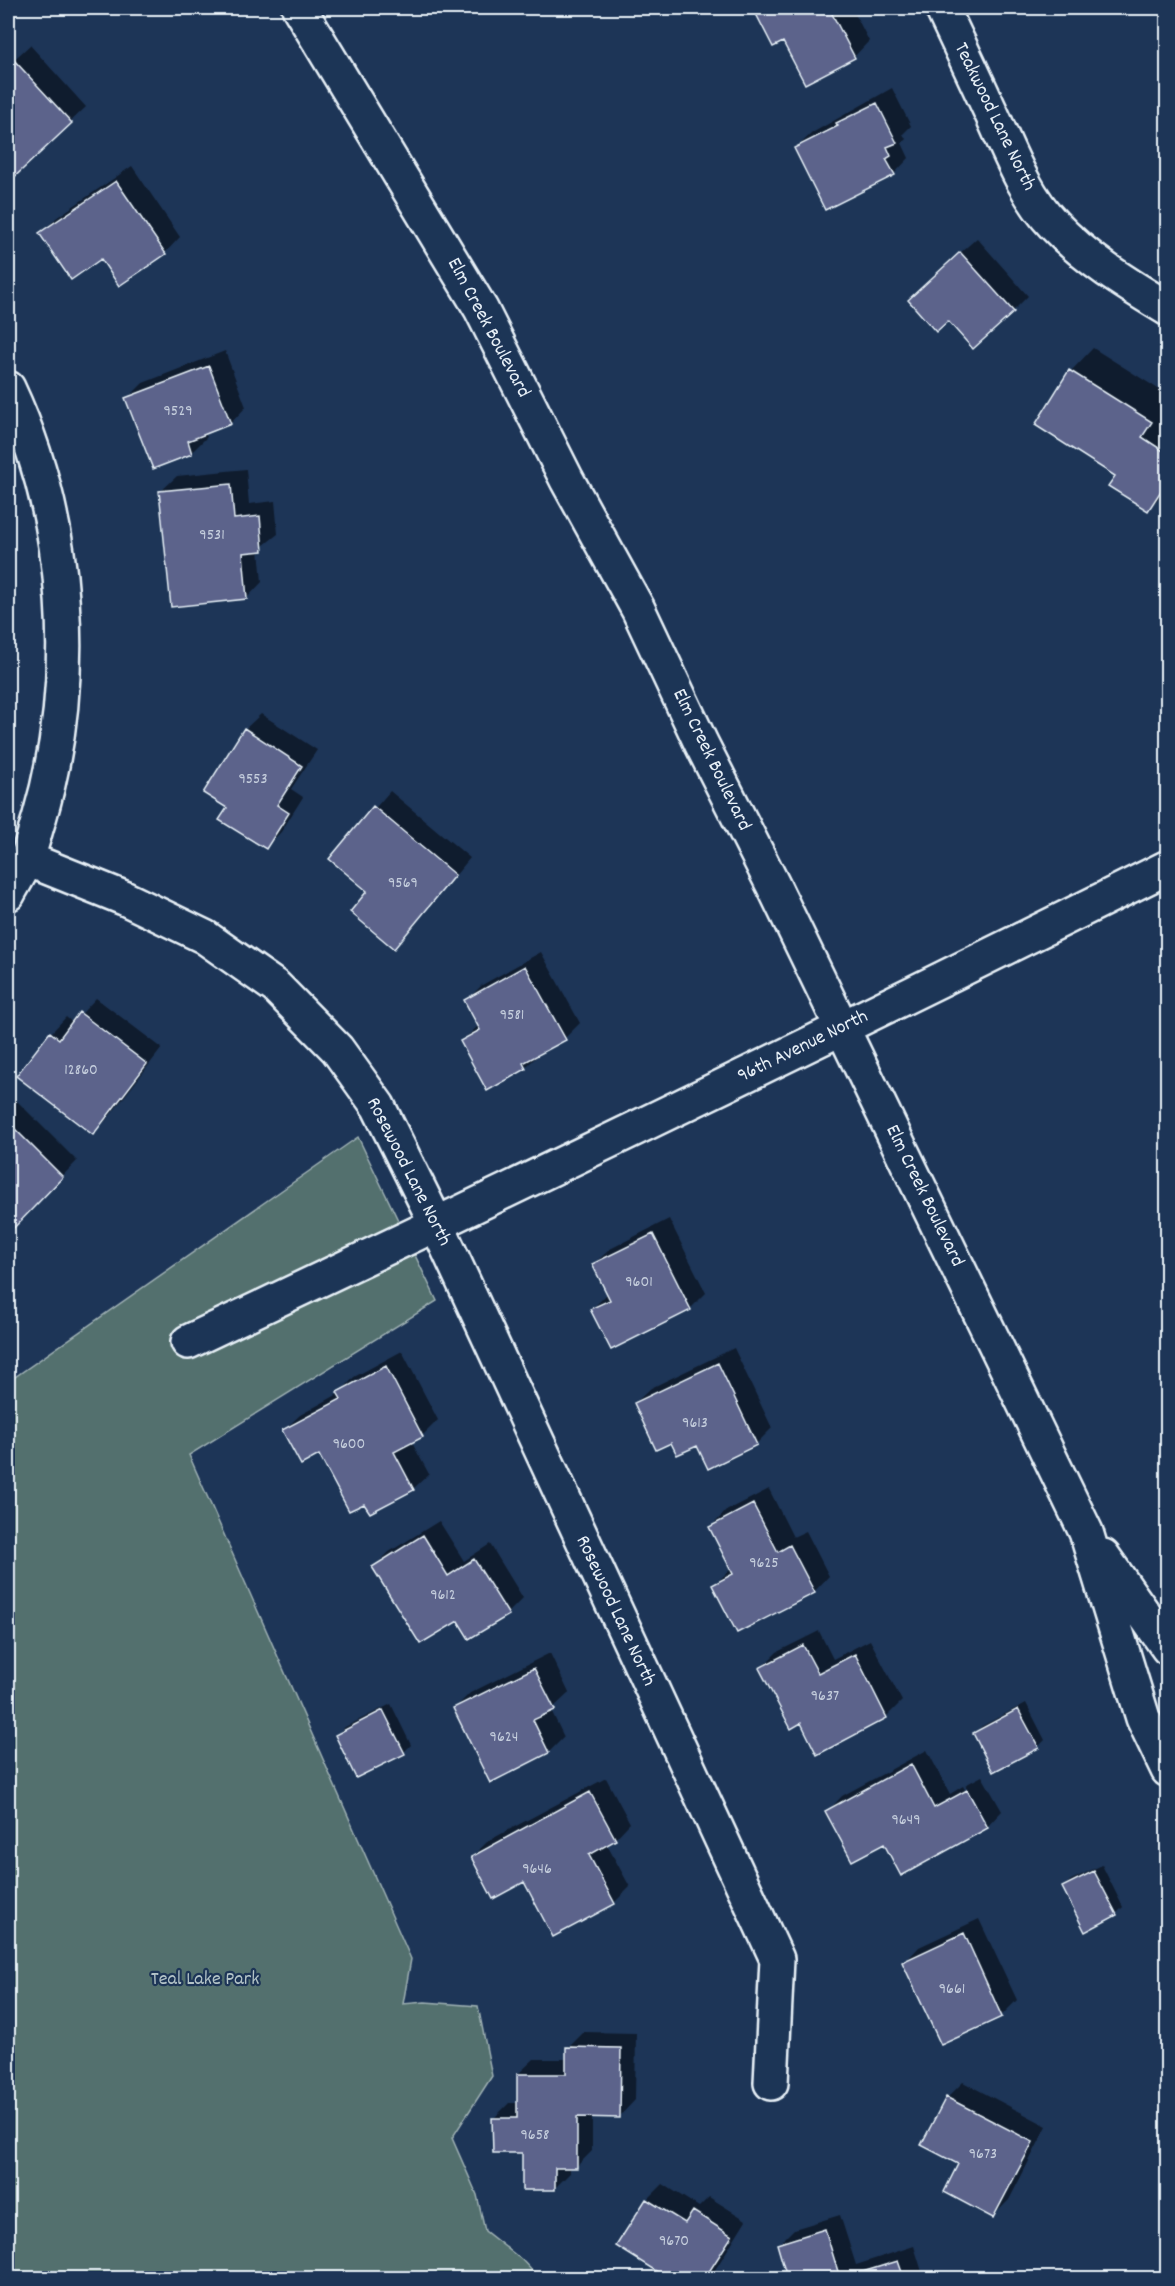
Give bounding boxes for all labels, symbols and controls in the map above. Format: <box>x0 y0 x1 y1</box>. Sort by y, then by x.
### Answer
street label: Teakwood Lane North <box>946 38 1042 196</box>
street label: Elm Creek Boulevard <box>439 253 537 403</box>
house number: 9529 <box>163 400 193 423</box>
house number: 9531 <box>199 524 225 547</box>
street label: Elm Creek Boulevard <box>664 684 758 836</box>
house number: 9553 <box>238 768 268 791</box>
house number: 9569 <box>388 872 418 895</box>
street label: 96th Avenue North <box>733 1003 873 1091</box>
house number: 9581 <box>500 1004 524 1027</box>
house number: 12860 <box>64 1059 98 1082</box>
street label: Rosewood Lane North <box>358 1093 458 1251</box>
street label: Elm Creek Boulevard <box>877 1120 971 1272</box>
house number: 9601 <box>625 1271 653 1294</box>
house number: 9613 <box>682 1412 708 1435</box>
house number: 9600 <box>333 1433 365 1456</box>
street label: Rosewood Lane North <box>568 1531 662 1691</box>
house number: 9625 <box>749 1552 779 1575</box>
house number: 9612 <box>430 1584 456 1607</box>
house number: 9637 <box>811 1685 839 1708</box>
house number: 9624 <box>490 1726 518 1749</box>
house number: 9649 <box>891 1809 921 1832</box>
house number: 9646 <box>522 1858 552 1881</box>
park label: Teal Lake Park <box>151 1966 259 1994</box>
house number: 9661 <box>939 1978 965 2001</box>
house number: 9658 <box>521 2124 550 2147</box>
house number: 9673 <box>969 2143 997 2166</box>
house number: 9670 <box>659 2230 689 2253</box>

